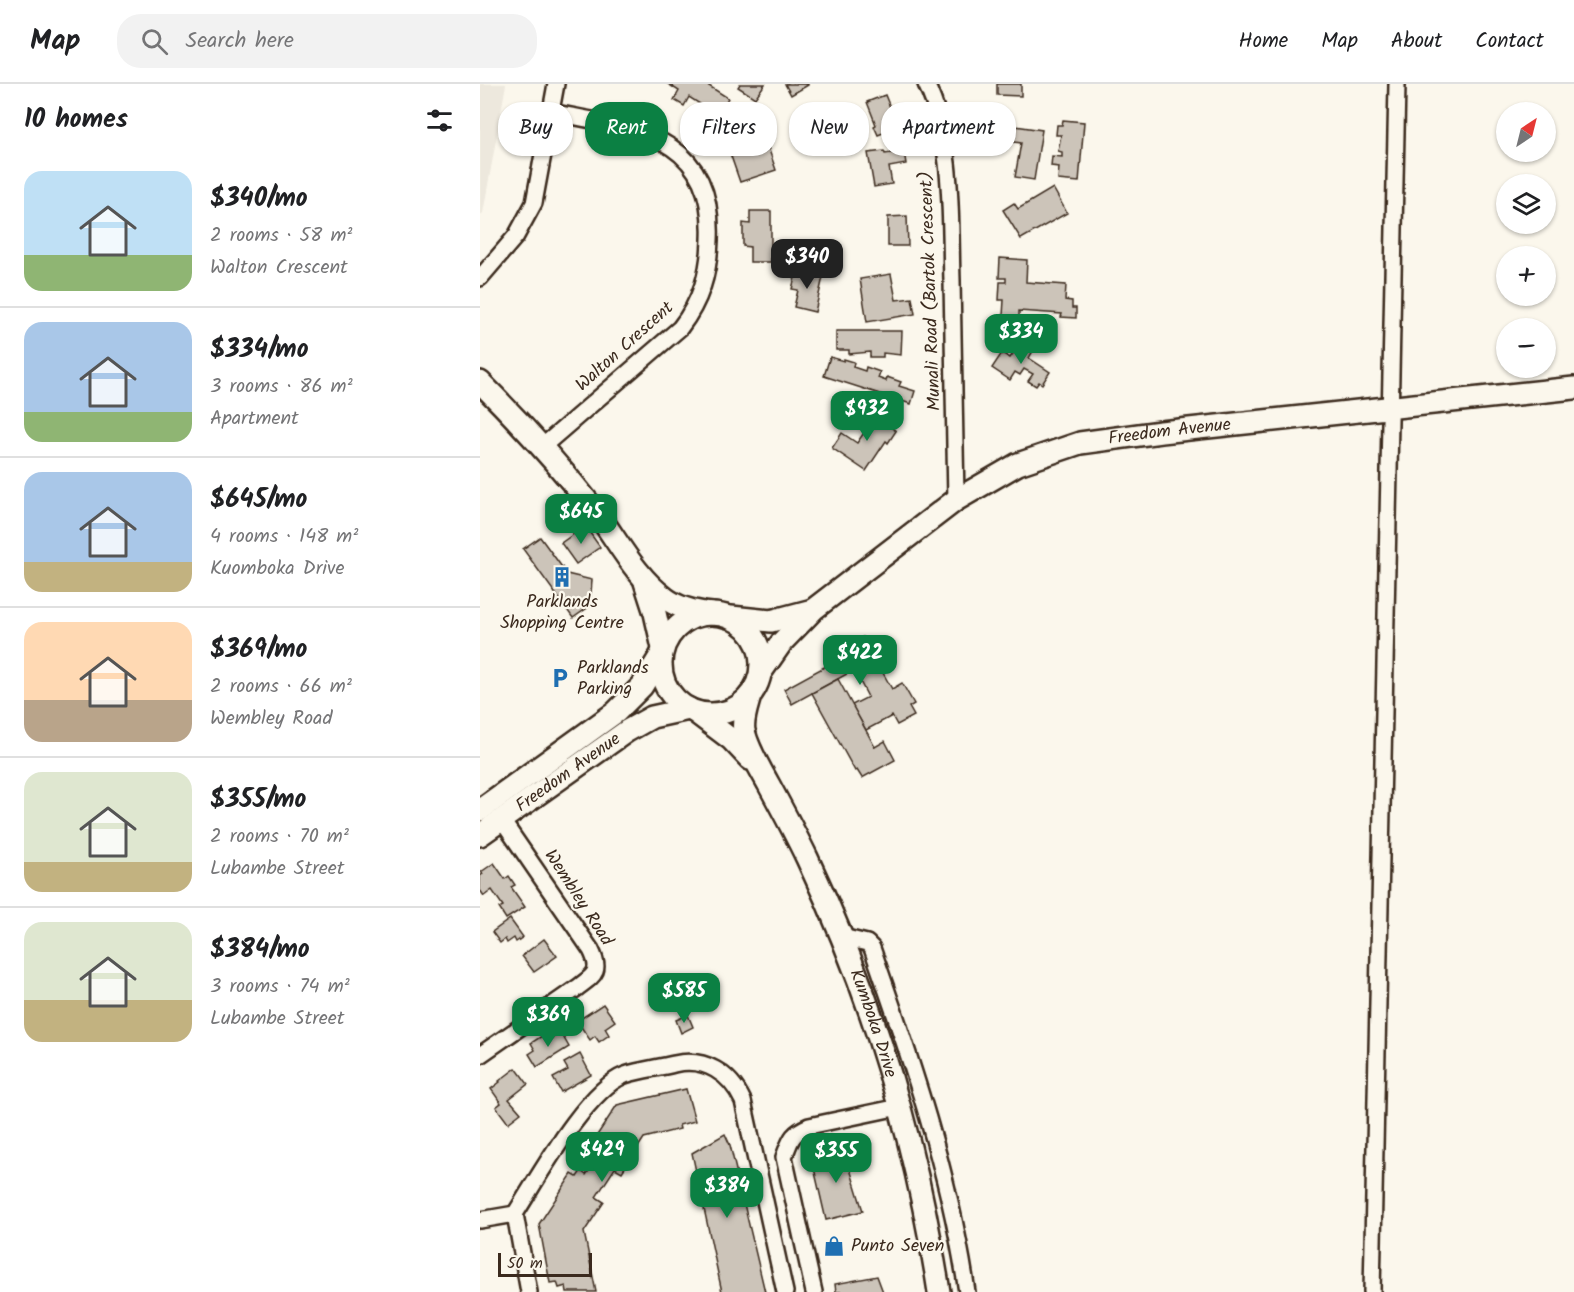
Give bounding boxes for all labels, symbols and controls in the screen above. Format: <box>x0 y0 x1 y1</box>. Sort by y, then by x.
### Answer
search box <box>117 14 537 68</box>
text: Map <box>30 19 81 64</box>
text: Search here <box>186 24 294 59</box>
icon: search <box>138 25 171 58</box>
text: Home <box>1239 25 1288 58</box>
text: Map <box>1321 25 1358 58</box>
text: About <box>1391 25 1442 58</box>
text: Contact <box>1475 25 1544 58</box>
text: 10 homes <box>24 99 128 141</box>
chip: Buy <box>498 102 573 156</box>
chip: Rent <box>585 102 668 156</box>
chip: Filters <box>680 102 777 156</box>
chip: New <box>789 102 869 156</box>
chip: Apartment <box>881 102 1016 156</box>
north arrow <box>1496 102 1556 162</box>
map controls <box>1496 102 1556 378</box>
icon: filters <box>423 104 456 137</box>
street label: Munali Road (Bartok Crescent) <box>912 171 950 411</box>
button: layers <box>1496 174 1556 234</box>
text: $340/mo <box>210 178 308 220</box>
icon: home <box>72 195 144 267</box>
text: 2 rooms · 58 m² <box>210 220 352 252</box>
pin: $340 <box>771 239 843 290</box>
text: $340 <box>785 242 829 274</box>
button: + <box>1496 246 1556 306</box>
text: Walton Crescent <box>210 252 348 284</box>
street label: Walton Crescent <box>569 294 682 399</box>
pin: $334 <box>985 314 1057 365</box>
text: $334 <box>999 317 1043 349</box>
button: − <box>1496 318 1556 378</box>
text: $334/mo <box>210 329 309 371</box>
icon: home <box>72 346 144 418</box>
text: 3 rooms · 86 m² <box>210 371 353 403</box>
pin: $932 <box>831 391 903 442</box>
text: $932 <box>845 394 889 426</box>
text: Apartment <box>210 403 299 435</box>
street label: Freedom Avenue <box>1106 410 1232 454</box>
text: $645/mo <box>210 479 307 521</box>
pin: $645 <box>545 494 617 545</box>
icon: home <box>72 496 144 568</box>
text: $645 <box>559 497 603 529</box>
text: 4 rooms · 148 m² <box>210 521 358 553</box>
text: Kuomboka Drive <box>210 553 344 585</box>
building icon: Parklands Shopping Centre <box>550 565 574 589</box>
place label: Parklands Shopping Centre <box>500 588 624 638</box>
text: $369/mo <box>210 629 307 671</box>
pin: $422 <box>824 635 896 686</box>
text: $422 <box>837 638 883 670</box>
icon: home <box>72 646 144 718</box>
place label: Parklands Parking <box>577 654 649 704</box>
parking icon: Parklands Parking <box>548 666 572 690</box>
text: 2 rooms · 66 m² <box>210 671 352 703</box>
text: Wembley Road <box>210 703 332 735</box>
street label: Freedom Avenue <box>509 725 627 820</box>
text: $355/mo <box>210 779 306 821</box>
icon: home <box>72 796 144 868</box>
text: 2 rooms · 70 m² <box>210 821 349 853</box>
street label: Wembley Road <box>536 844 621 953</box>
text: Lubambe Street <box>210 853 345 885</box>
text: $384/mo <box>210 929 310 971</box>
icon: home <box>72 946 144 1018</box>
street label: Kumboka Drive <box>841 965 905 1081</box>
text: 3 rooms · 74 m² <box>210 971 350 1003</box>
pin: $585 <box>648 973 720 1024</box>
text: $585 <box>662 976 706 1008</box>
pin: $369 <box>512 997 584 1048</box>
text: $369 <box>526 1000 570 1032</box>
text: Lubambe Street <box>210 1003 345 1035</box>
pin: $429 <box>566 1132 638 1183</box>
pin: $355 <box>800 1133 872 1184</box>
text: $429 <box>580 1135 624 1167</box>
text: $355 <box>814 1136 858 1168</box>
pin: $384 <box>691 1168 763 1219</box>
text: $384 <box>704 1171 750 1203</box>
place label: Punto Seven <box>851 1232 944 1261</box>
shop icon: Punto Seven <box>822 1234 846 1258</box>
scale bar <box>498 1250 592 1278</box>
text: 50 m <box>507 1251 543 1276</box>

